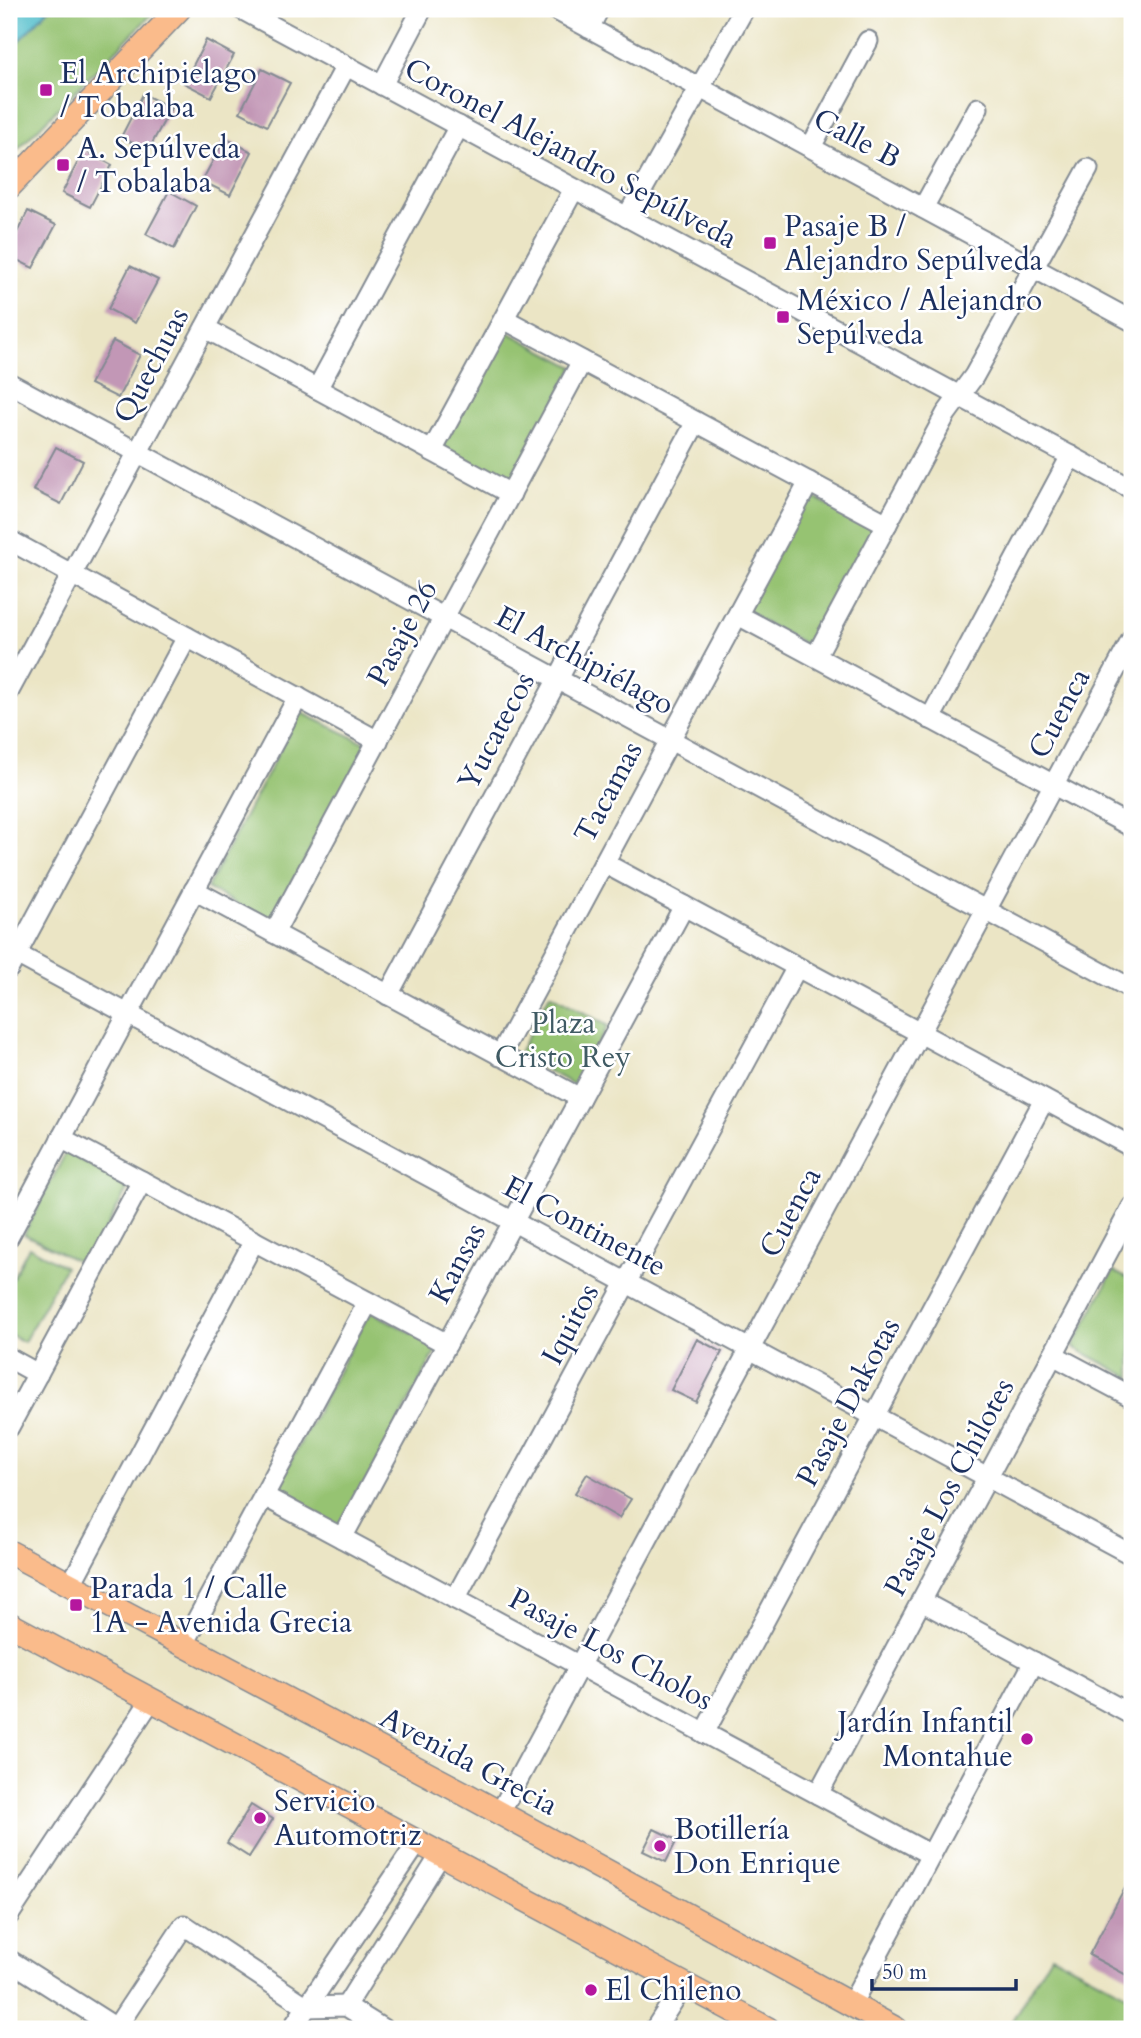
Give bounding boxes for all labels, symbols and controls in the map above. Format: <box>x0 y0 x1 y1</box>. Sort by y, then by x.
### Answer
street label: Coronel Alejandro Sepúlveda <box>397 48 744 259</box>
place label: El Archipielago / Tobalaba <box>60 53 257 128</box>
marker: El Archipielago / Tobalaba <box>38 82 54 98</box>
street label: Calle B <box>806 98 908 178</box>
place label: A. Sepúlveda / Tobalaba <box>77 128 240 203</box>
marker: A. Sepúlveda / Tobalaba <box>55 157 71 173</box>
place label: Pasaje B / Alejandro Sepúlveda <box>784 206 1043 281</box>
marker: Pasaje B / Alejandro Sepúlveda <box>762 235 778 251</box>
place label: México / Alejandro Sepúlveda <box>797 280 1042 355</box>
street label: Quechuas <box>104 300 199 430</box>
marker: México / Alejandro Sepúlveda <box>775 309 791 325</box>
street label: Pasaje 26 <box>357 573 447 693</box>
street label: El Archipiélago <box>488 596 681 725</box>
street label: Cuenca <box>1019 661 1100 766</box>
street label: Yucatecos <box>448 665 545 798</box>
street label: Tacamas <box>565 734 652 850</box>
park label: Plaza Cristo Rey <box>495 1003 631 1078</box>
street label: Cuenca <box>750 1160 831 1265</box>
street label: El Continente <box>496 1166 673 1287</box>
street label: Kansas <box>419 1216 496 1311</box>
street label: Iquitos <box>532 1276 609 1372</box>
street label: Pasaje Dakotas <box>787 1311 910 1494</box>
street label: Pasaje Los Chilotes <box>875 1371 1024 1603</box>
place label: Parada 1 / Calle 1A - Avenida Grecia <box>90 1568 352 1643</box>
street label: Pasaje Los Cholos <box>501 1578 720 1721</box>
marker: Parada 1 / Calle 1A - Avenida Grecia <box>68 1597 84 1613</box>
street label: Avenida Grecia <box>373 1697 565 1826</box>
place label: Jardín Infantil Montahue <box>833 1702 1013 1777</box>
marker: Jardín Infantil Montahue <box>1019 1731 1035 1747</box>
place label: Servicio Automotriz <box>274 1781 422 1856</box>
place label: Botillería Don Enrique <box>674 1809 841 1884</box>
marker: Servicio Automotriz <box>252 1810 268 1826</box>
marker: Botillería Don Enrique <box>652 1838 668 1854</box>
scale bar <box>872 1947 1015 1991</box>
text: 50 m <box>882 1958 927 1987</box>
place label: El Chileno <box>605 1970 742 2011</box>
marker: El Chileno <box>583 1982 599 1998</box>

